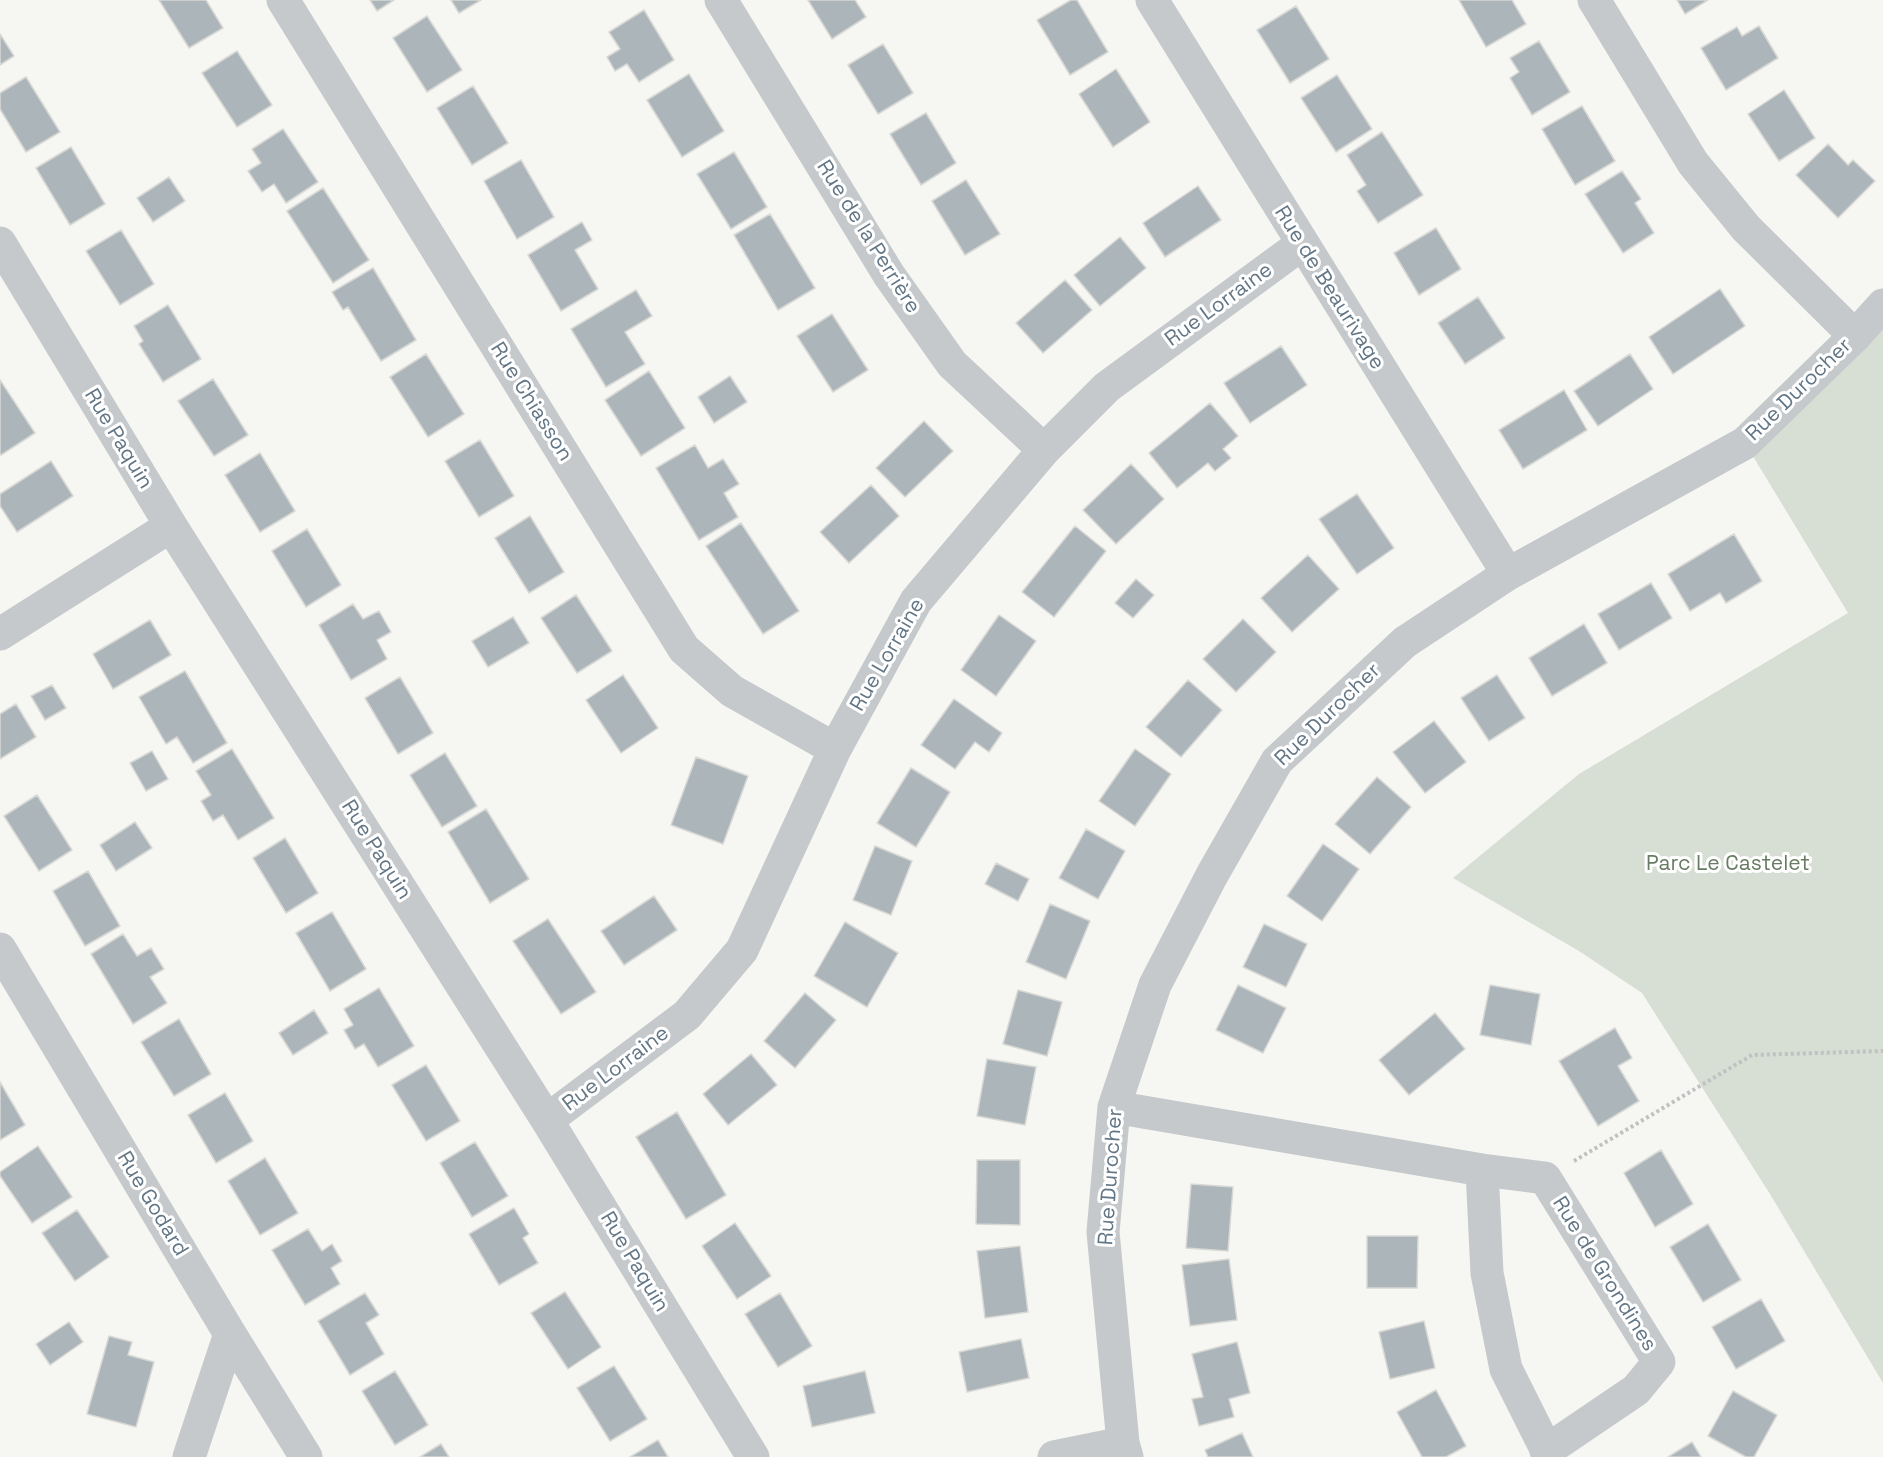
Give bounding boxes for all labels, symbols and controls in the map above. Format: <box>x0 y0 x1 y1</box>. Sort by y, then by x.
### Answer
street label: Rue de la Perrière <box>811 156 925 318</box>
street label: Rue de Beaurivage <box>1268 202 1390 374</box>
street label: Rue Lorraine <box>1161 258 1277 352</box>
street label: Rue Durocher <box>1741 333 1857 447</box>
street label: Rue Chiasson <box>484 338 578 466</box>
street label: Rue Paquin <box>78 384 158 494</box>
street label: Rue Lorraine <box>846 594 930 716</box>
street label: Rue Durocher <box>1270 658 1386 772</box>
street label: Rue Paquin <box>336 796 416 904</box>
park label: Parc Le Castelet <box>1646 851 1810 877</box>
street label: Rue Lorraine <box>558 1021 674 1117</box>
street label: Rue Durocher <box>1094 1108 1128 1246</box>
street label: Rue Godard <box>111 1147 193 1261</box>
street label: Rue de Grondines <box>1546 1192 1662 1356</box>
street label: Rue Paquin <box>594 1207 674 1317</box>

